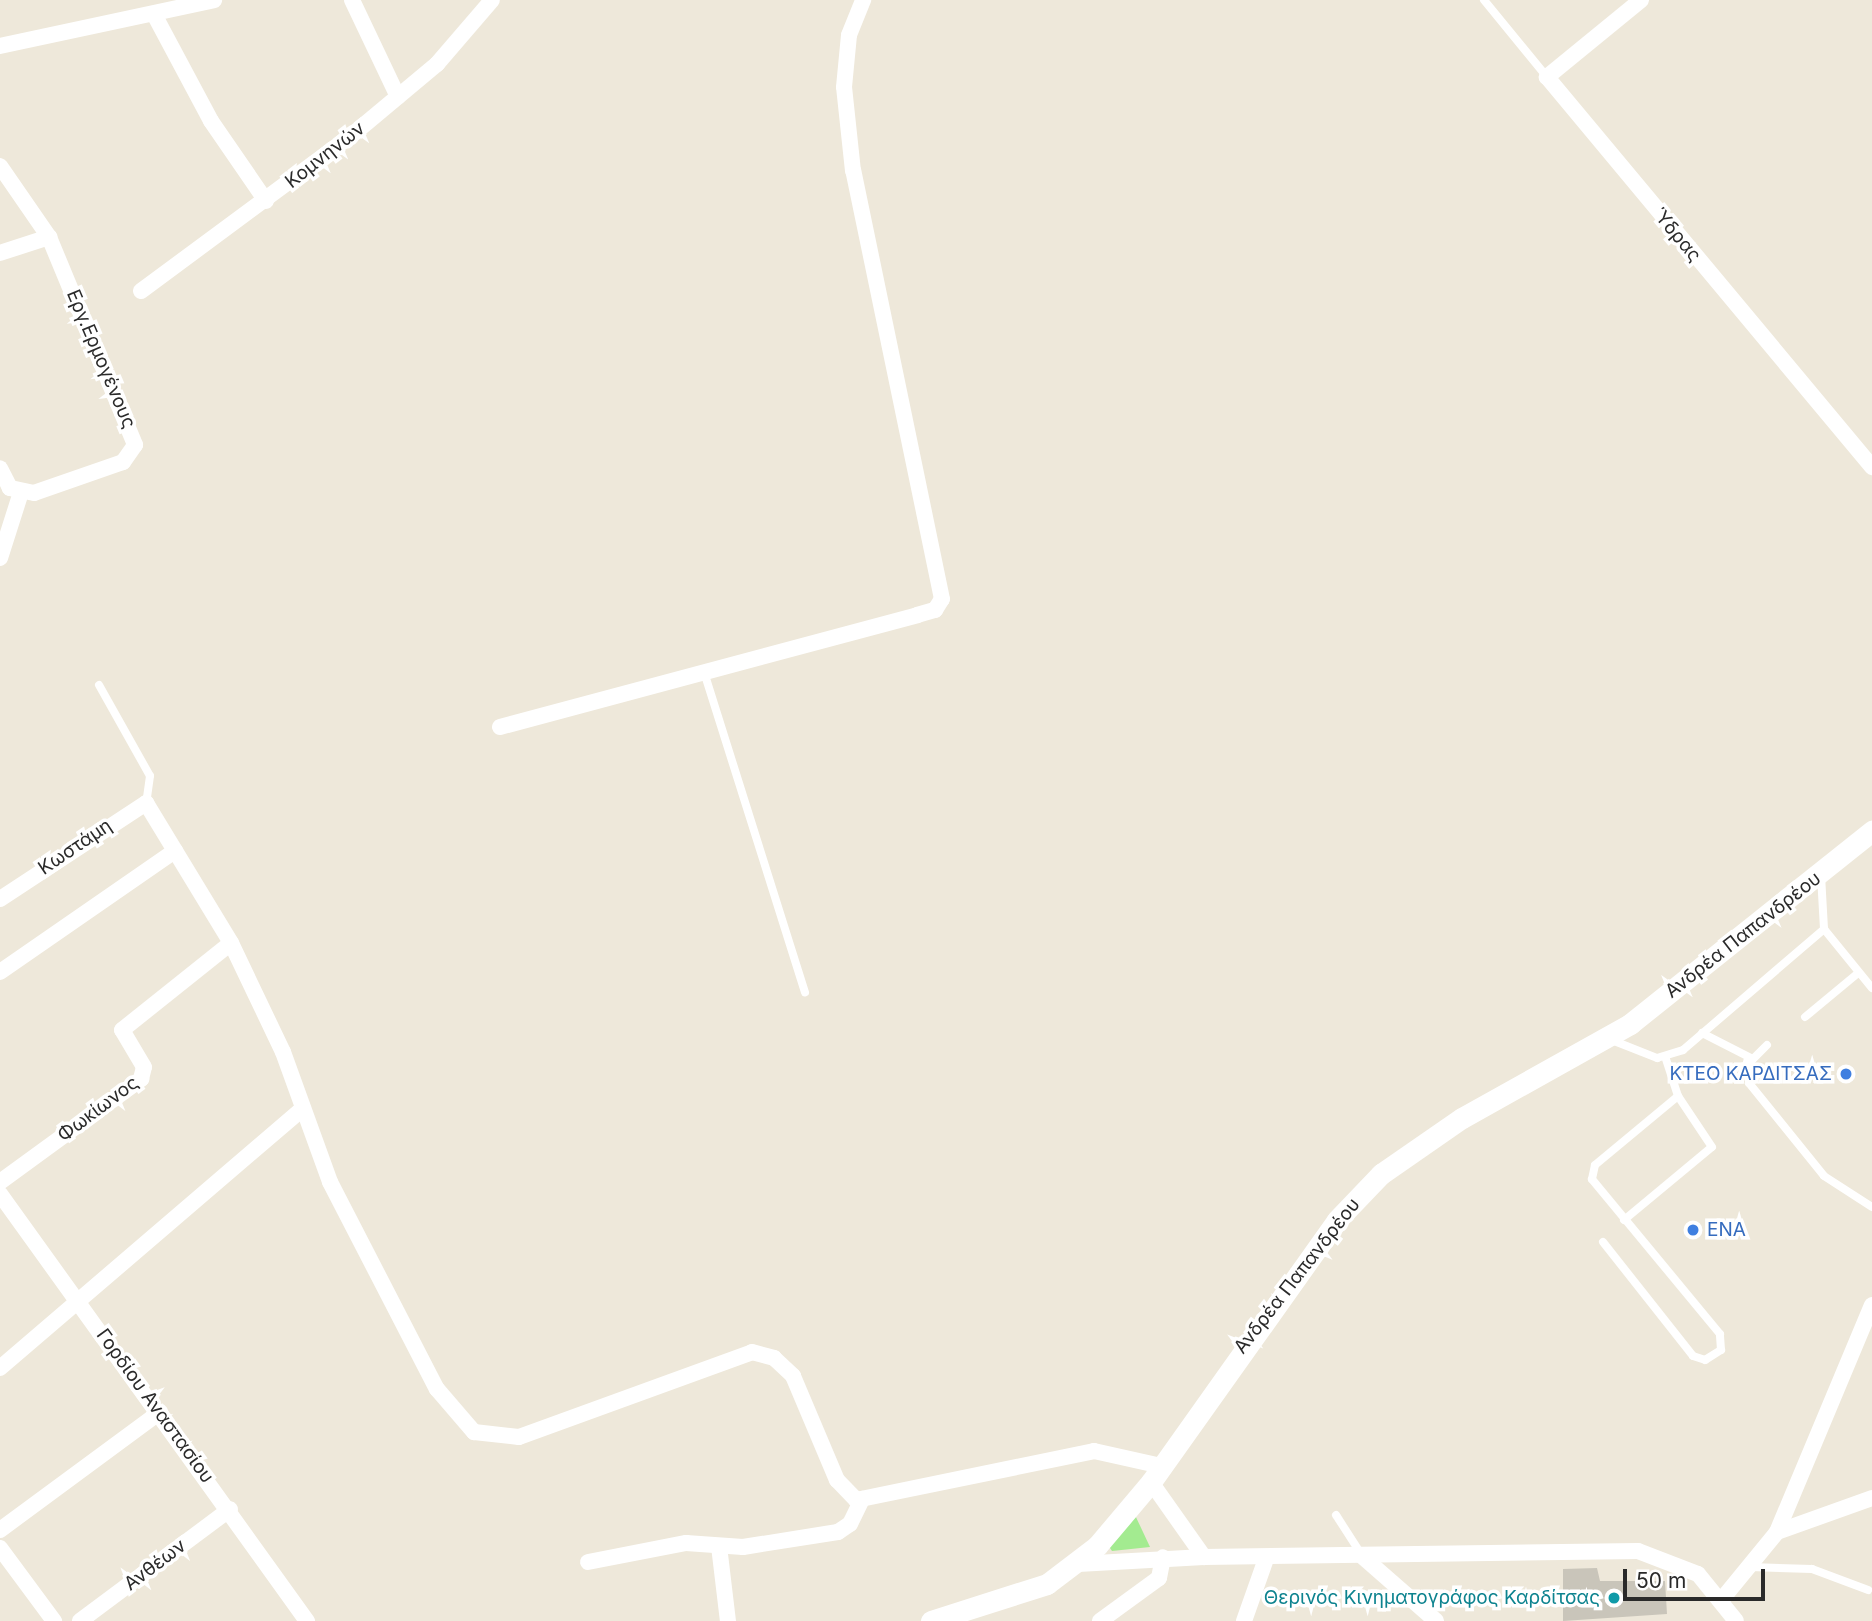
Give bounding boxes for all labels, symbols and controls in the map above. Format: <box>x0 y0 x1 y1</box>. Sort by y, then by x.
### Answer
street label: Κομνηνών <box>281 117 369 193</box>
street label: Ύδρας <box>1648 204 1706 266</box>
street label: Εργ.Ερμογένους <box>61 286 141 432</box>
street label: Κωστάμη <box>34 814 116 880</box>
street label: Ανδρέα Παπανδρέου <box>1661 867 1825 1003</box>
place label: ΚΤΕΟ ΚΑΡΔΙΤΣΑΣ <box>1669 1063 1832 1085</box>
marker: ΚΤΕΟ ΚΑΡΔΙΤΣΑΣ <box>1838 1066 1854 1082</box>
street label: Φωκίωνος <box>53 1071 143 1147</box>
street label: Ανδρέα Παπανδρέου <box>1229 1194 1365 1358</box>
place label: ΕΝΑ <box>1707 1219 1746 1241</box>
marker: ΕΝΑ <box>1685 1222 1701 1238</box>
street label: Γορδίου Αναστασίου <box>91 1324 219 1488</box>
street label: Ανθέων <box>120 1534 190 1596</box>
scale bar <box>1627 1554 1769 1598</box>
text: 50 m <box>1636 1568 1686 1593</box>
place label: Θερινός Κινηματογράφος Καρδίτσας <box>1264 1587 1600 1609</box>
marker: Θερινός Κινηματογράφος Καρδίτσας <box>1606 1590 1622 1606</box>

